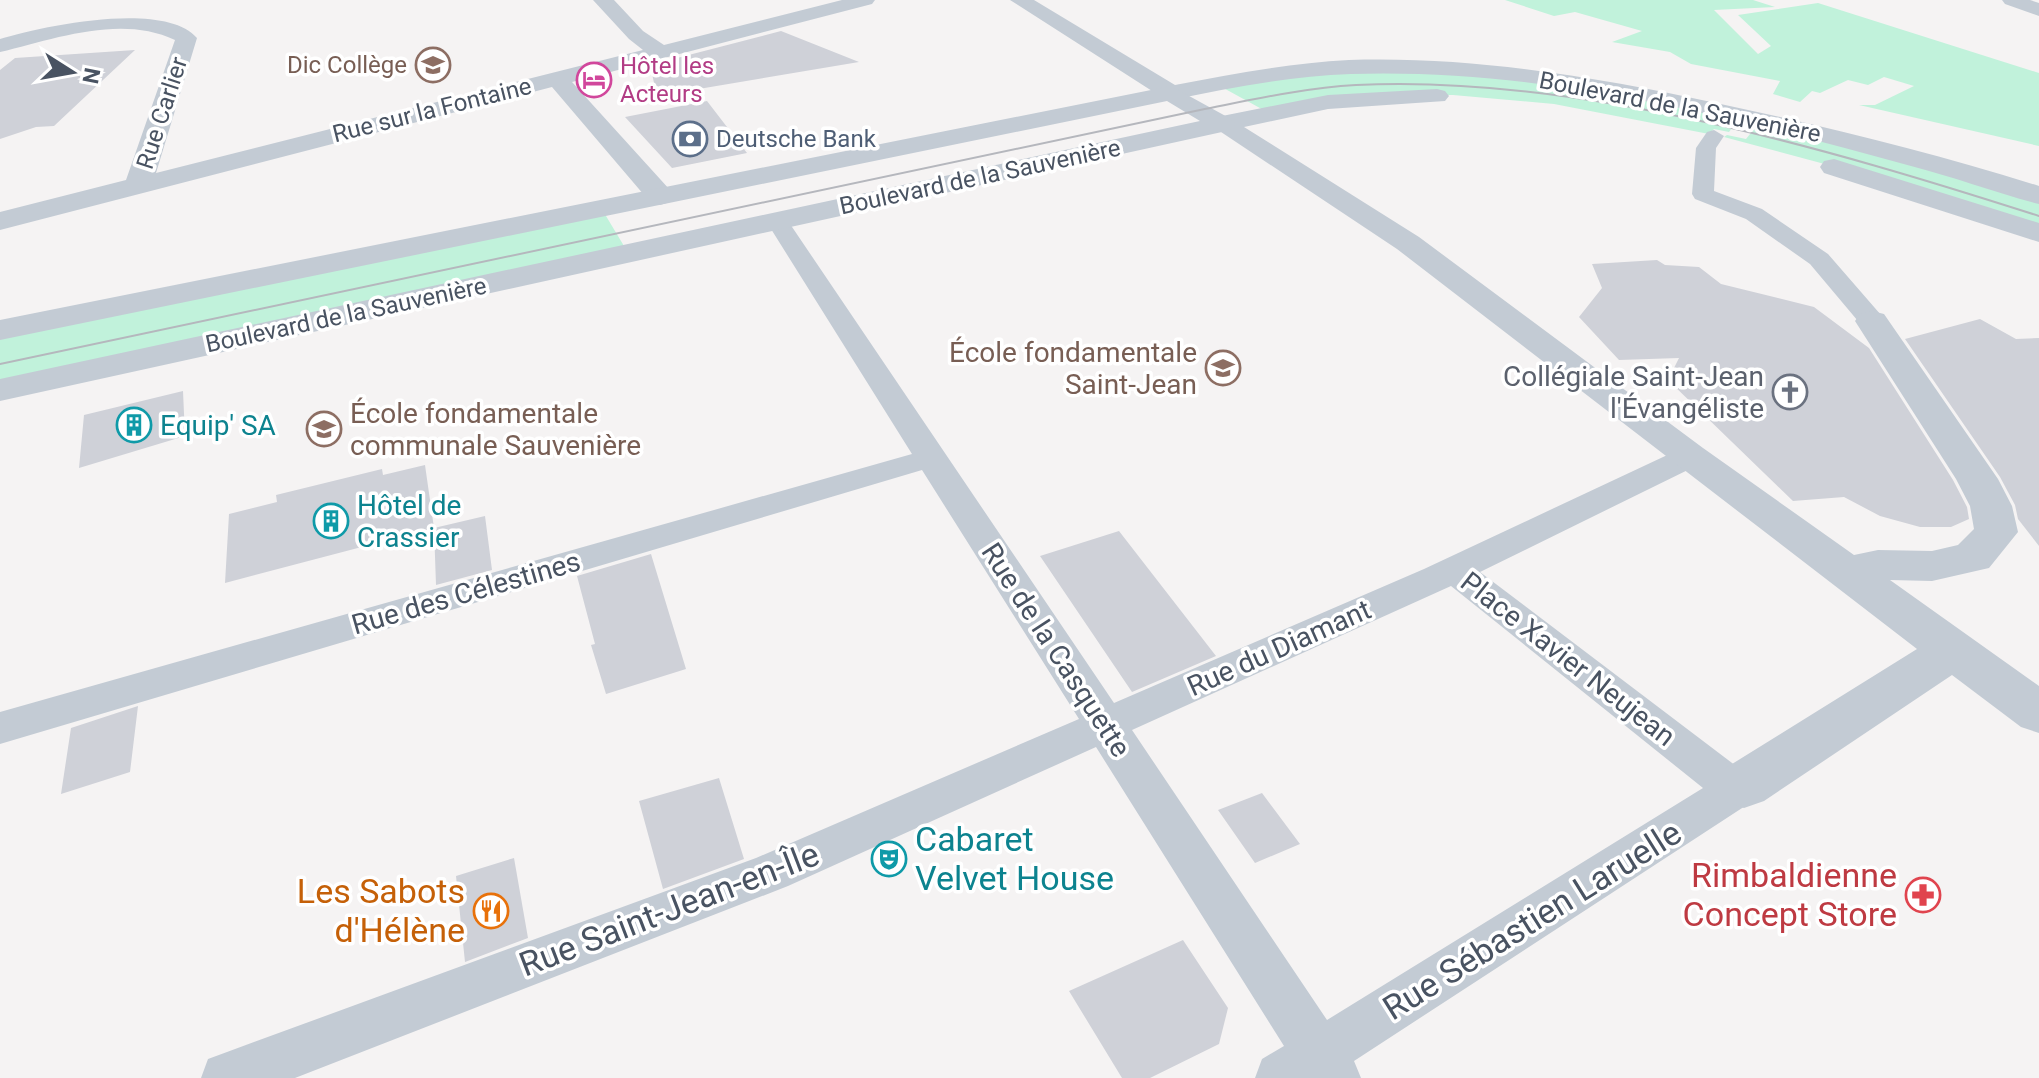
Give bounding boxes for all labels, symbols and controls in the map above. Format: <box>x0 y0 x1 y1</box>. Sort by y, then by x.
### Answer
north arrow <box>32 32 112 112</box>
school or university icon: Dic Collège <box>414 46 452 84</box>
place label: Dic Collège <box>287 51 407 79</box>
place label: Hôtel les Acteurs <box>620 52 714 108</box>
street label: Rue Carlier <box>131 53 193 173</box>
hotel icon: Hôtel les Acteurs <box>575 61 613 99</box>
text: N <box>77 66 105 86</box>
street label: Boulevard de la Sauvenière <box>1537 66 1823 148</box>
street label: Rue sur la Fontaine <box>330 72 534 148</box>
bank icon: Deutsche Bank <box>671 120 709 158</box>
place label: Deutsche Bank <box>716 125 877 153</box>
street label: Boulevard de la Sauvenière <box>837 134 1123 220</box>
street label: Boulevard de la Sauvenière <box>203 272 489 358</box>
place label: École fondamentale Saint-Jean <box>949 336 1197 401</box>
school or university icon: École fondamentale Saint-Jean <box>1204 349 1242 387</box>
place label: Collégiale Saint-Jean l'Évangéliste <box>1503 360 1764 425</box>
church icon: Collégiale Saint-Jean l'Évangéliste <box>1771 373 1809 411</box>
place label: École fondamentale communale Sauvenière <box>350 397 641 462</box>
building icon: Equip' SA <box>115 406 153 444</box>
place label: Equip' SA <box>160 409 276 442</box>
school or university icon: École fondamentale communale Sauvenière <box>305 410 343 448</box>
place label: Hôtel de Crassier <box>357 489 461 554</box>
building icon: Hôtel de Crassier <box>312 502 350 540</box>
street label: Rue de la Casquette <box>975 537 1137 763</box>
street label: Rue des Célestines <box>348 545 584 641</box>
street label: Place Xavier Neujean <box>1454 565 1682 753</box>
street label: Rue du Diamant <box>1182 593 1376 703</box>
street label: Rue Sébastien Laruelle <box>1376 812 1688 1028</box>
place label: Cabaret Velvet House <box>915 819 1114 898</box>
street label: Rue Saint-Jean-en-Île <box>514 833 824 985</box>
theatre icon: Cabaret Velvet House <box>870 840 908 878</box>
place label: Rimbaldienne Concept Store <box>1683 855 1897 934</box>
place label: Les Sabots d'Hélène <box>297 871 465 950</box>
pharmacy icon: Rimbaldienne Concept Store <box>1904 876 1942 914</box>
restaurant icon: Les Sabots d'Hélène <box>472 892 510 930</box>

